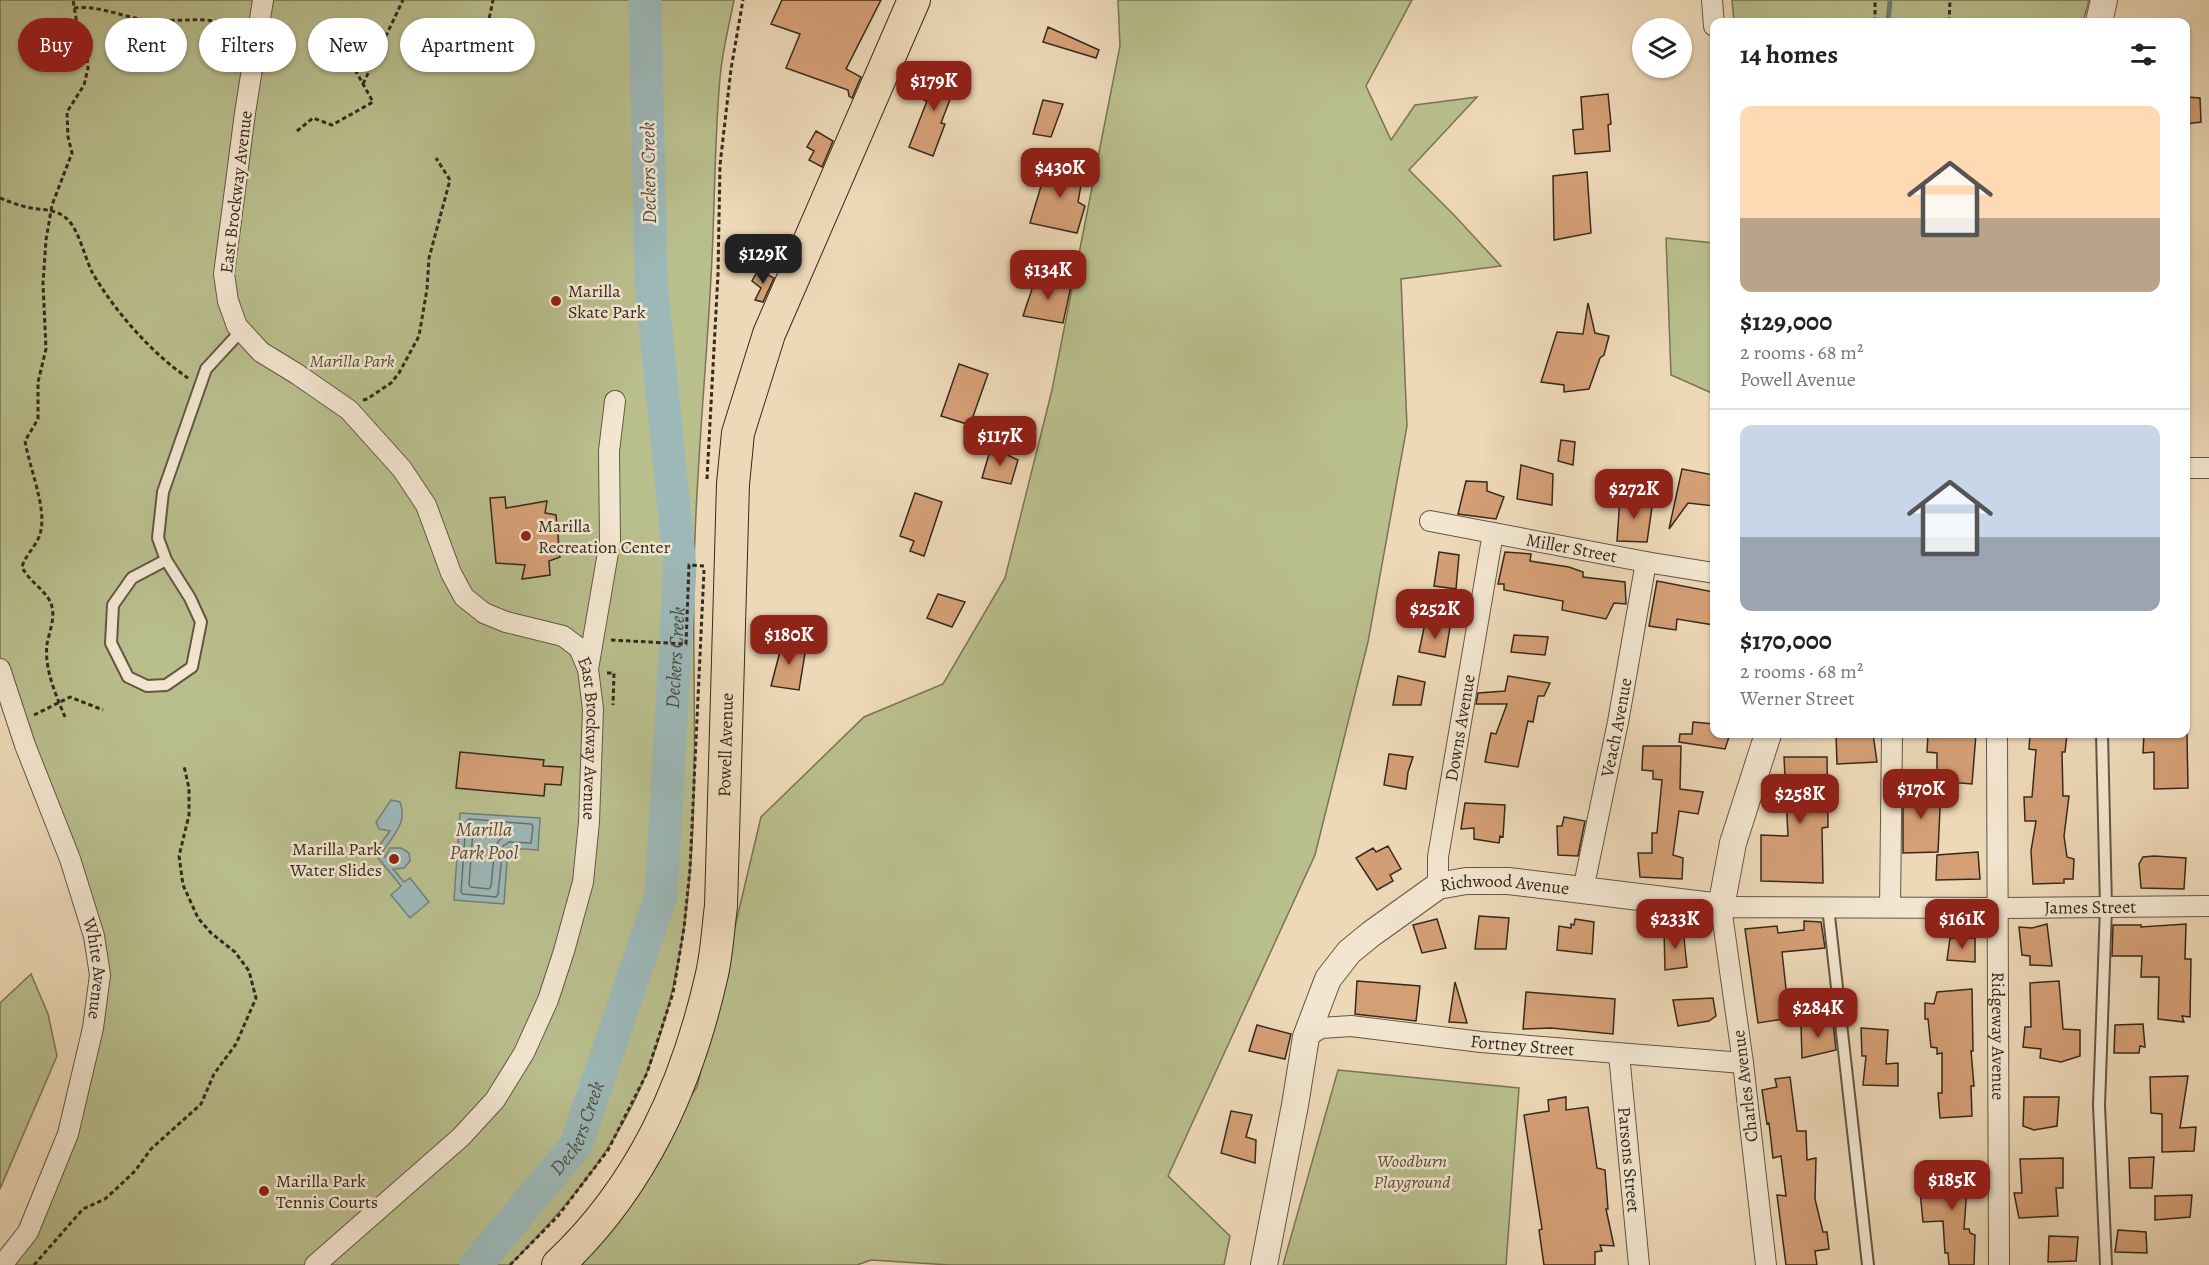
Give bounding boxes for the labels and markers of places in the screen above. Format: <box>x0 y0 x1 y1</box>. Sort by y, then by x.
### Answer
pin: $179K <box>892 61 976 112</box>
pin: $430K <box>1018 148 1102 199</box>
pin: $129K <box>721 234 805 285</box>
pin: $134K <box>1006 250 1090 301</box>
place label: Marilla Skate Park <box>568 279 646 324</box>
marker: Marilla Skate Park <box>549 294 563 308</box>
pin: $117K <box>958 416 1042 467</box>
pin: $272K <box>1592 469 1676 520</box>
place label: Marilla Recreation Center <box>538 514 671 559</box>
marker: Marilla Recreation Center <box>519 529 533 543</box>
pin: $252K <box>1393 589 1477 640</box>
pin: $180K <box>747 615 831 666</box>
pin: $170K <box>1879 769 1963 820</box>
pin: $258K <box>1758 774 1842 825</box>
place label: Marilla Park Water Slides <box>289 837 382 882</box>
marker: Marilla Park Water Slides <box>387 852 401 866</box>
pin: $233K <box>1633 899 1717 950</box>
pin: $161K <box>1920 899 2004 950</box>
pin: $284K <box>1776 988 1860 1039</box>
pin: $185K <box>1910 1160 1994 1211</box>
place label: Marilla Park Tennis Courts <box>276 1169 378 1214</box>
marker: Marilla Park Tennis Courts <box>257 1184 271 1198</box>

